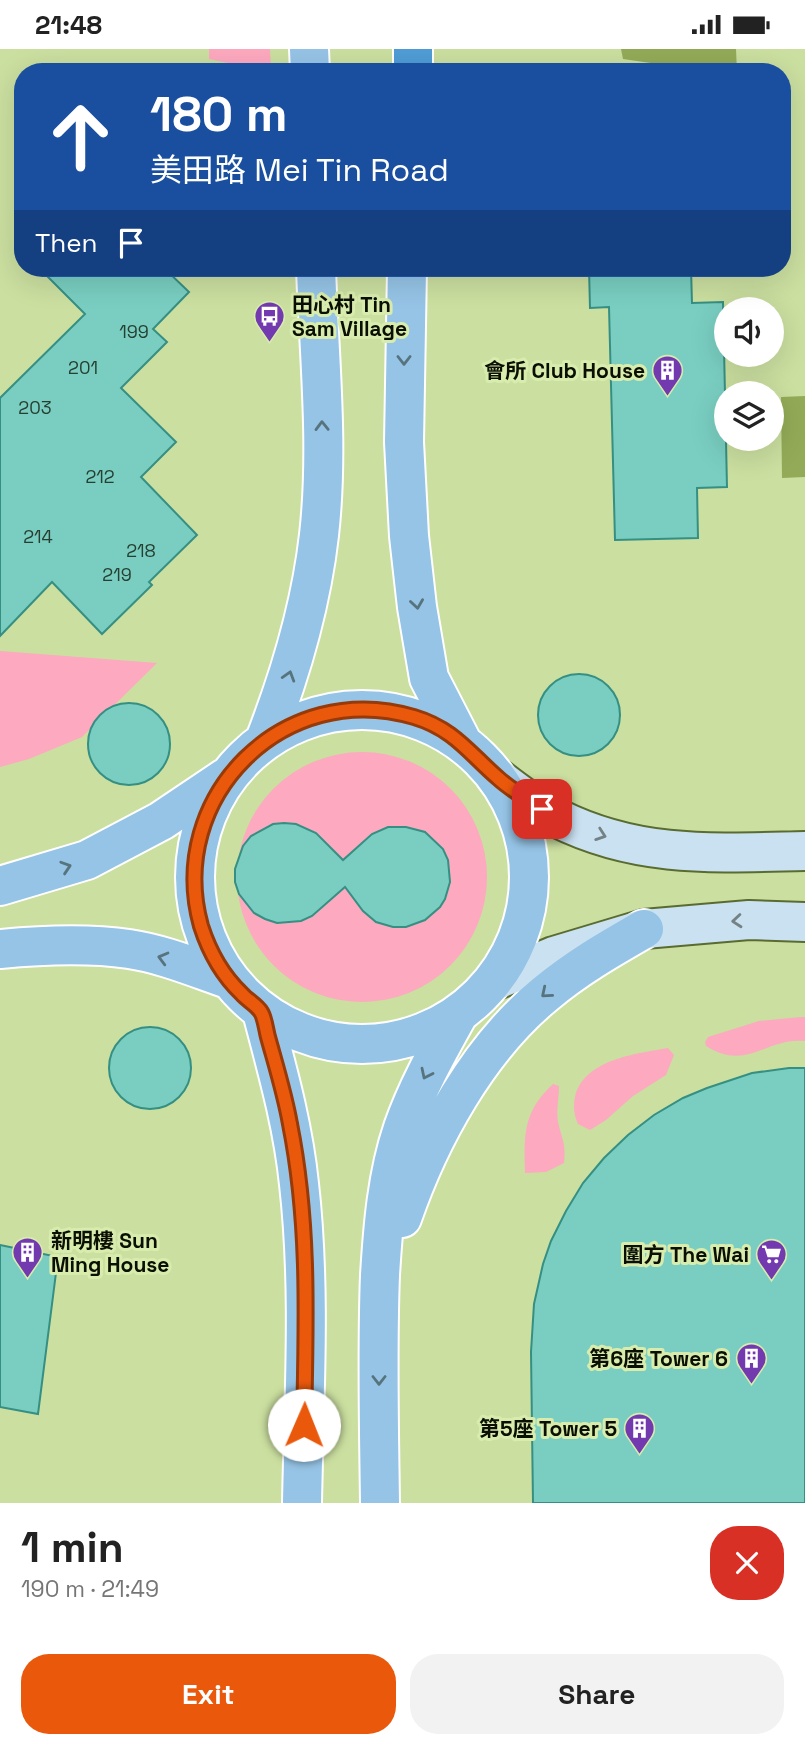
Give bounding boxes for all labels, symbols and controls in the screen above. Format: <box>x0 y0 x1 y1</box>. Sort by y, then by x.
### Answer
text: 21:48 <box>35 8 102 42</box>
text: 180 m <box>150 83 288 145</box>
icon: ahead <box>35 91 126 182</box>
text: 美田路 Mei Tin Road <box>150 150 449 190</box>
icon: arrive <box>112 224 150 262</box>
text: Then <box>35 226 98 260</box>
place label: 田心村 Tin Sam Village <box>292 291 407 342</box>
map controls <box>714 297 784 451</box>
button: sound <box>714 297 784 367</box>
bus stop icon: 田心村 Tin Sam Village <box>252 299 286 343</box>
house number: 199 <box>119 320 149 343</box>
building icon: 會所 Club House <box>651 353 685 397</box>
house number: 201 <box>68 356 98 379</box>
one-way arrow <box>396 356 412 366</box>
place label: 會所 Club House <box>484 357 645 384</box>
button: layers <box>714 381 784 451</box>
house number: 203 <box>18 396 52 419</box>
one-way arrow <box>314 421 329 432</box>
house number: 212 <box>85 465 115 488</box>
house number: 214 <box>23 525 53 548</box>
house number: 218 <box>126 539 156 562</box>
house number: 219 <box>102 563 132 586</box>
one-way arrow <box>409 598 424 610</box>
one-way arrow <box>281 671 295 683</box>
pin <box>512 779 572 839</box>
icon: arrive <box>523 790 561 828</box>
one-way arrow <box>594 827 606 841</box>
one-way arrow <box>59 861 71 876</box>
one-way arrow <box>731 913 742 928</box>
one-way arrow <box>157 952 169 966</box>
one-way arrow <box>542 985 555 997</box>
one-way arrow <box>421 1067 435 1079</box>
place label: 新明樓 Sun Ming House <box>51 1227 169 1278</box>
building icon: 新明樓 Sun Ming House <box>11 1235 45 1279</box>
supermarket icon: 圍方 The Wai <box>755 1237 789 1281</box>
place label: 圍方 The Wai <box>623 1241 749 1268</box>
building icon: 第6座 Tower 6 <box>734 1341 768 1385</box>
place label: 第6座 Tower 6 <box>589 1345 728 1372</box>
one-way arrow <box>371 1375 387 1386</box>
position arrow <box>267 1388 341 1462</box>
building icon: 第5座 Tower 5 <box>623 1411 657 1455</box>
place label: 第5座 Tower 5 <box>479 1415 617 1442</box>
text: 1 min <box>21 1521 124 1574</box>
button: close <box>710 1526 784 1600</box>
text: 190 m · 21:49 <box>21 1574 159 1604</box>
button: Exit <box>21 1654 396 1734</box>
button: Share <box>410 1654 784 1734</box>

